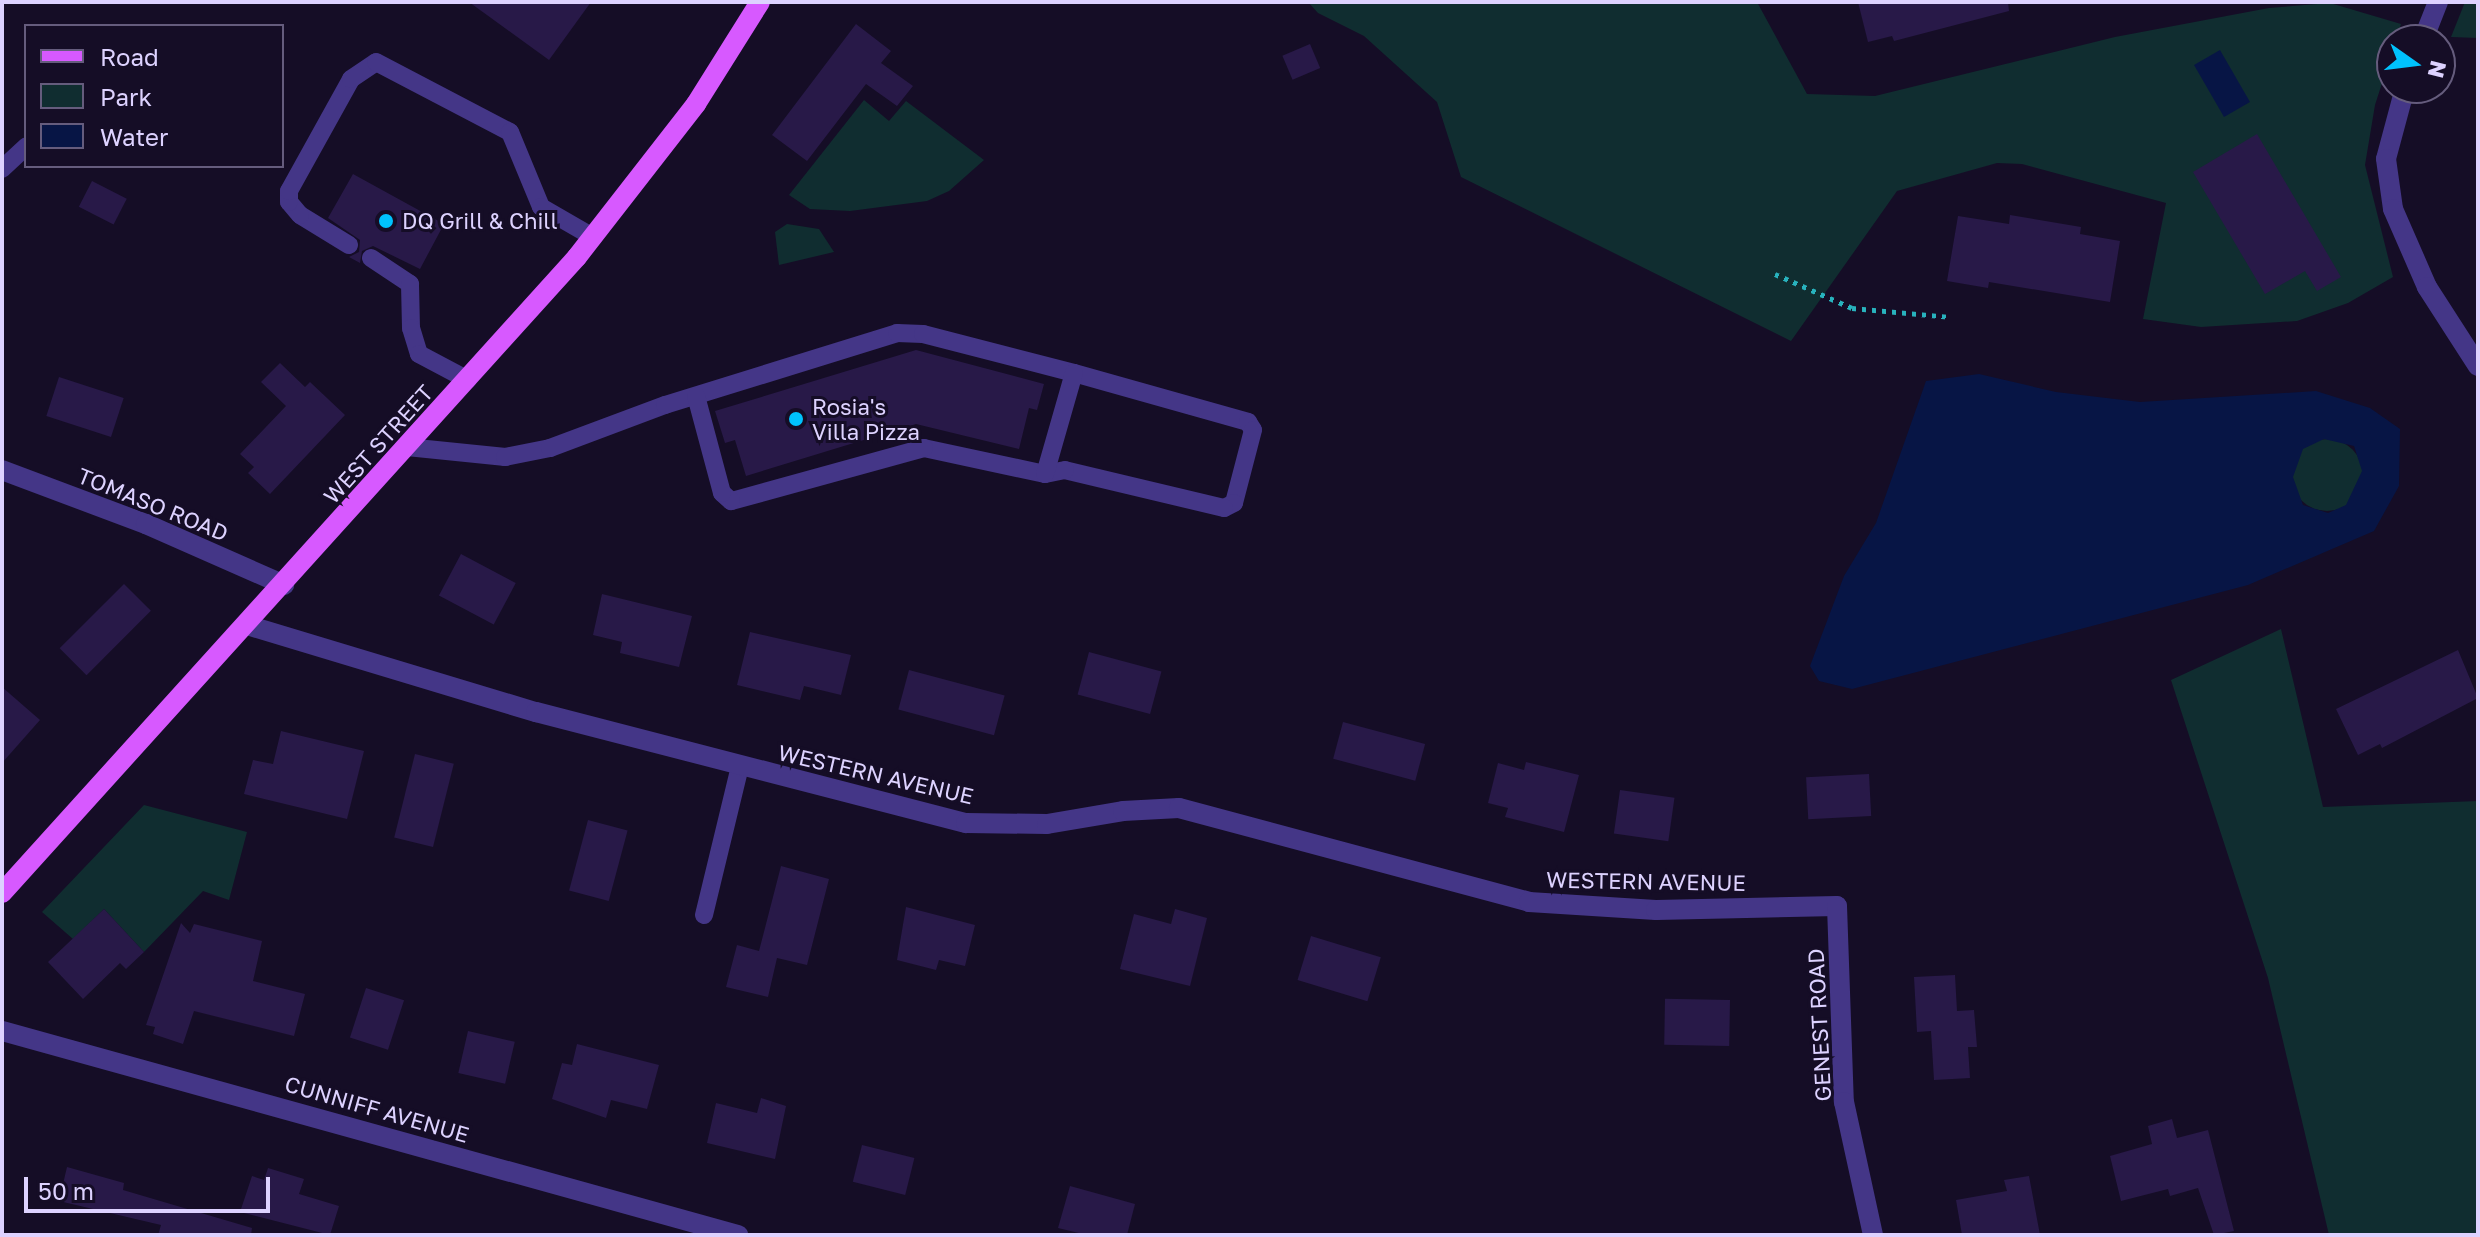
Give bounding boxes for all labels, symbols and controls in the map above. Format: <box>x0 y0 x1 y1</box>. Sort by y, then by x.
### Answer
legend <box>24 24 284 168</box>
north arrow <box>2376 24 2456 104</box>
text: Road <box>100 42 159 71</box>
text: N <box>2423 58 2453 81</box>
text: Park <box>100 82 152 111</box>
text: Water <box>100 122 168 151</box>
place label: DQ Grill & Chill <box>402 208 557 234</box>
marker: DQ Grill & Chill <box>377 212 395 230</box>
street label: WEST STREET <box>318 379 438 509</box>
place label: Rosia's Villa Pizza <box>812 393 920 444</box>
marker: Rosia's Villa Pizza <box>787 410 805 428</box>
street label: TOMASO ROAD <box>74 462 232 546</box>
street label: WESTERN AVENUE <box>776 739 976 809</box>
street label: WESTERN AVENUE <box>1546 866 1746 896</box>
street label: GENEST ROAD <box>1802 948 1836 1102</box>
street label: CUNNIFF AVENUE <box>282 1070 472 1148</box>
scale bar <box>28 1161 274 1211</box>
text: 50 m <box>38 1176 94 1205</box>

